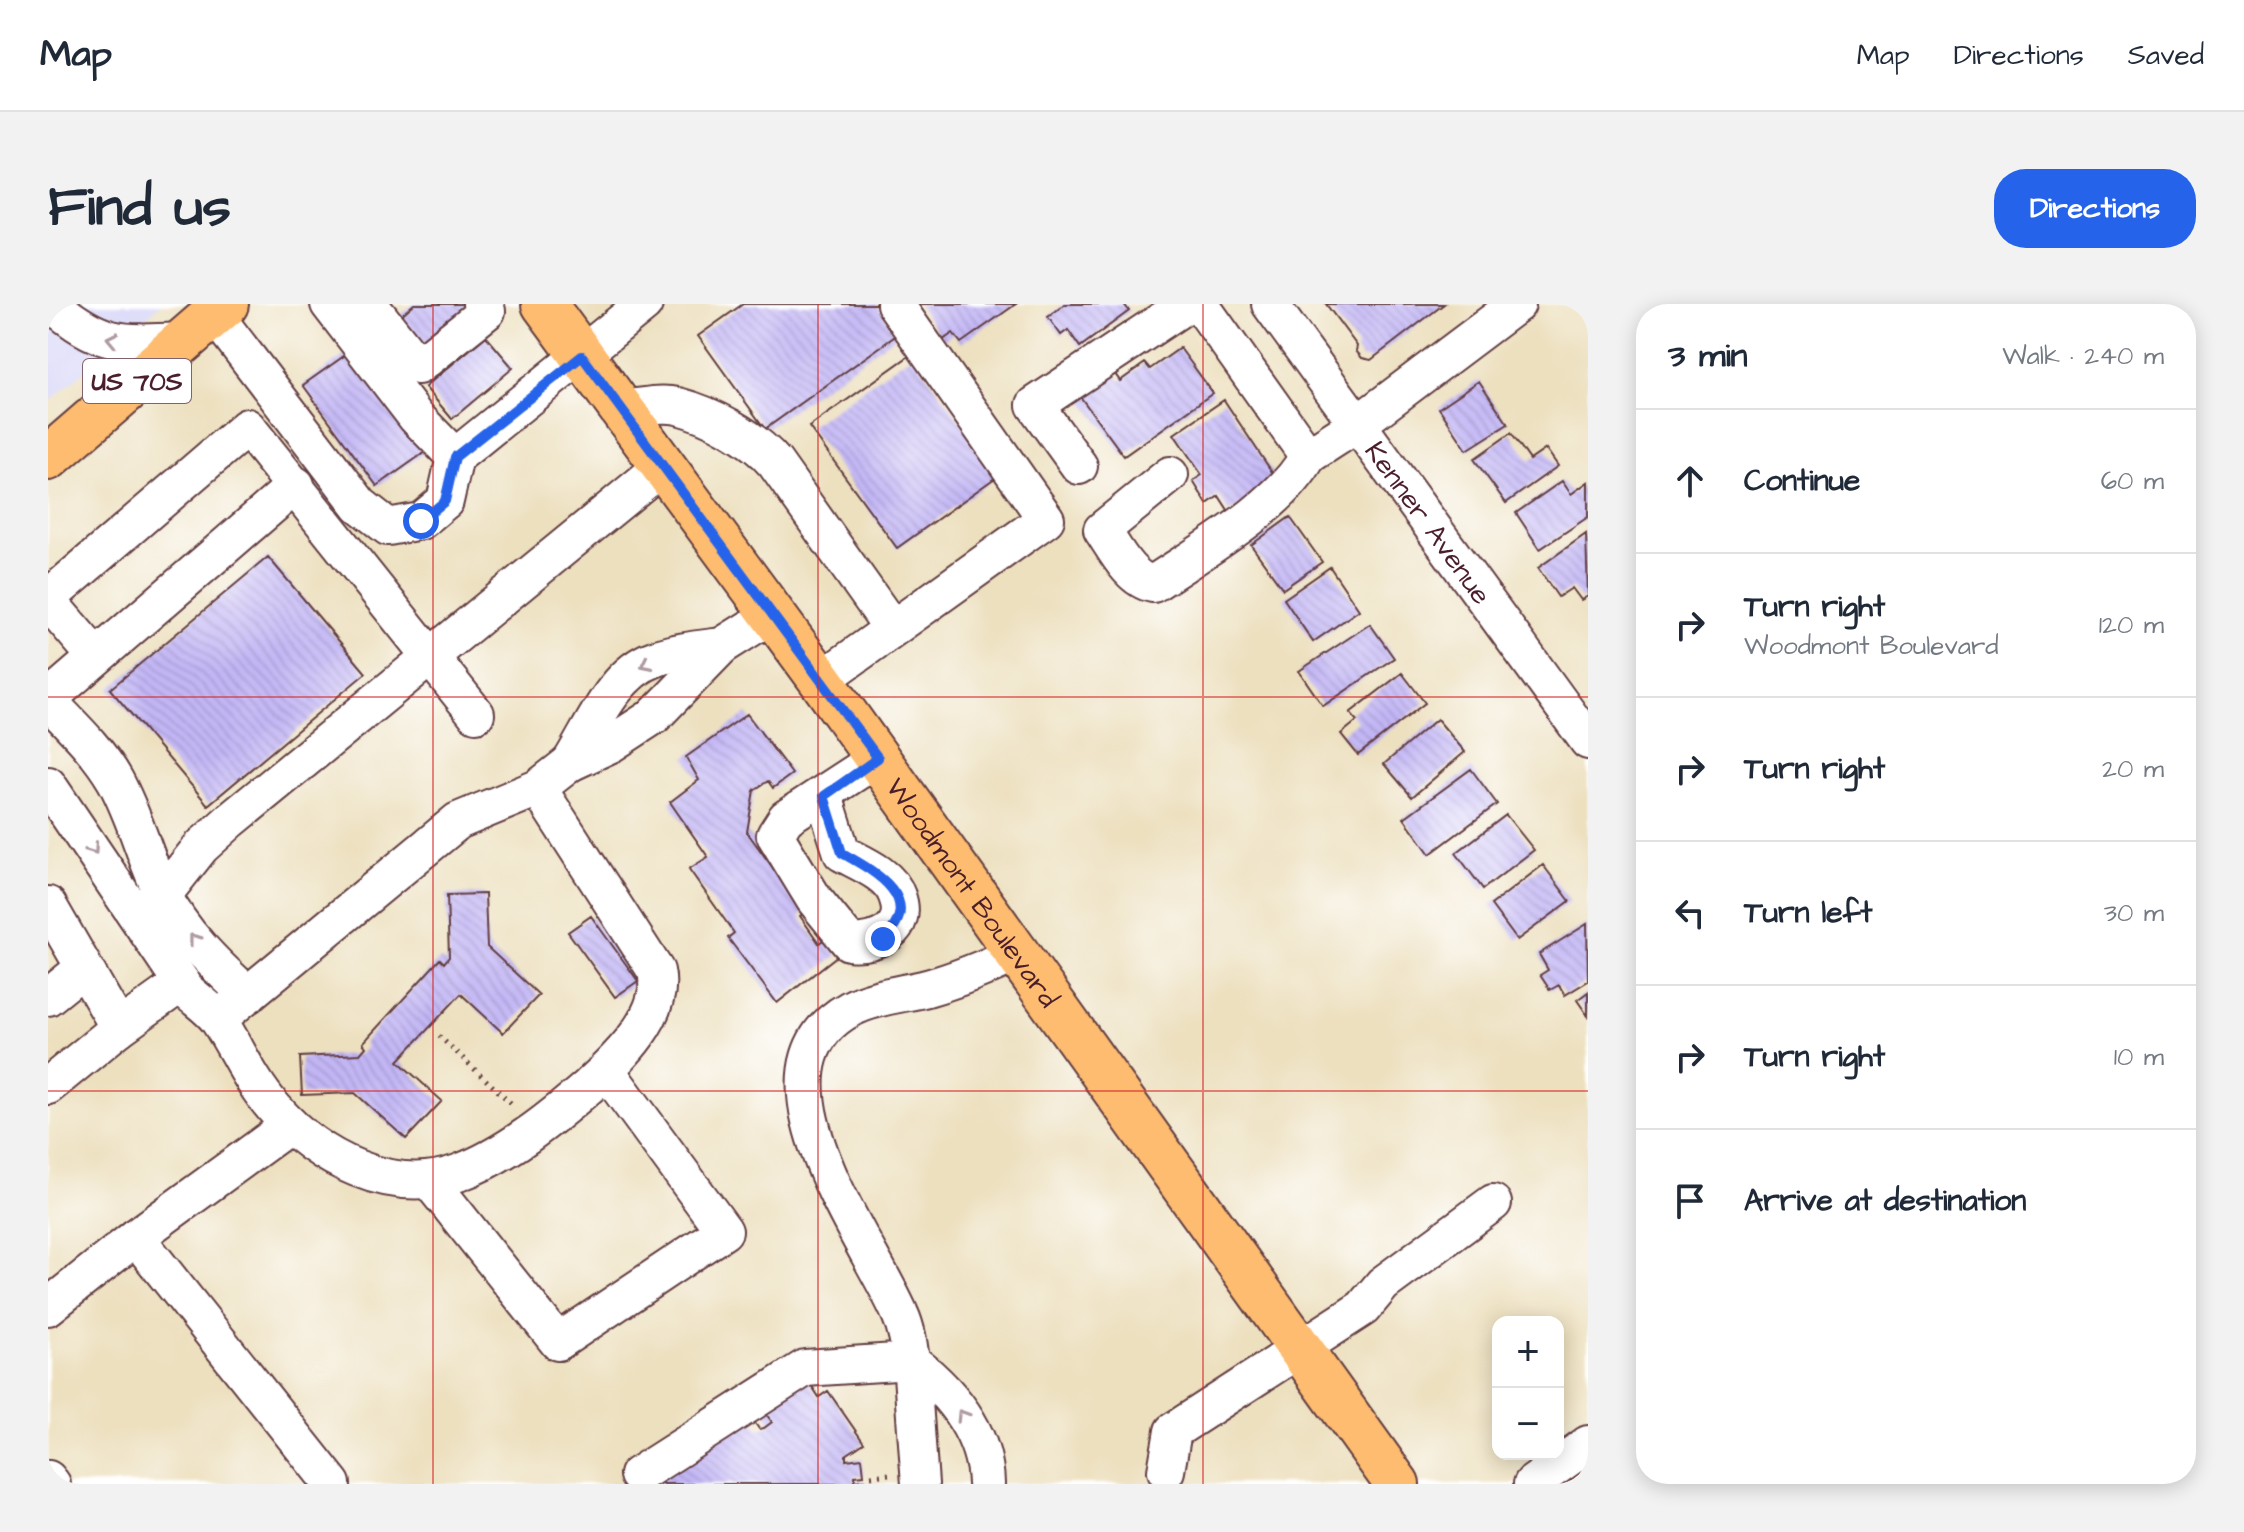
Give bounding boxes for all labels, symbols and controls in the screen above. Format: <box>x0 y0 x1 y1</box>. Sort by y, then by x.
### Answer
text: Map <box>40 29 112 81</box>
text: Map <box>1857 36 1910 75</box>
text: Directions <box>1954 36 2084 75</box>
text: Saved <box>2128 36 2204 75</box>
text: Find us <box>48 169 231 247</box>
button: Directions <box>1994 169 2196 248</box>
one-way arrow <box>106 331 120 348</box>
text: 3 min <box>1668 332 1748 380</box>
text: Walk · 240 m <box>2002 338 2164 374</box>
road number: US 70S <box>83 359 191 403</box>
street label: Kenner Avenue <box>1355 434 1500 613</box>
icon: ahead <box>1668 459 1712 503</box>
text: Continue <box>1744 460 1860 502</box>
text: 60 m <box>2101 463 2164 499</box>
route start <box>403 503 439 539</box>
text: Turn right <box>1744 586 1885 628</box>
icon: right <box>1668 603 1712 647</box>
text: 120 m <box>2099 607 2164 643</box>
text: Woodmont Boulevard <box>1744 628 1999 664</box>
one-way arrow <box>640 654 655 669</box>
icon: right <box>1668 747 1712 791</box>
text: Turn right <box>1744 748 1885 790</box>
text: 20 m <box>2102 751 2164 787</box>
street label: Woodmont Boulevard <box>876 770 1068 1016</box>
one-way arrow <box>83 840 98 854</box>
icon: left <box>1668 891 1712 935</box>
text: Turn left <box>1744 892 1872 934</box>
text: 30 m <box>2104 895 2164 931</box>
route end <box>865 921 901 957</box>
one-way arrow <box>189 934 203 948</box>
icon: right <box>1668 1035 1712 1079</box>
text: Turn right <box>1744 1036 1885 1078</box>
text: 10 m <box>2114 1039 2164 1075</box>
icon: arrive <box>1668 1179 1712 1223</box>
text: Arrive at destination <box>1744 1180 2026 1222</box>
map controls <box>1492 1316 1564 1460</box>
button: + <box>1492 1316 1564 1388</box>
button: − <box>1492 1388 1564 1460</box>
one-way arrow <box>957 1409 972 1424</box>

